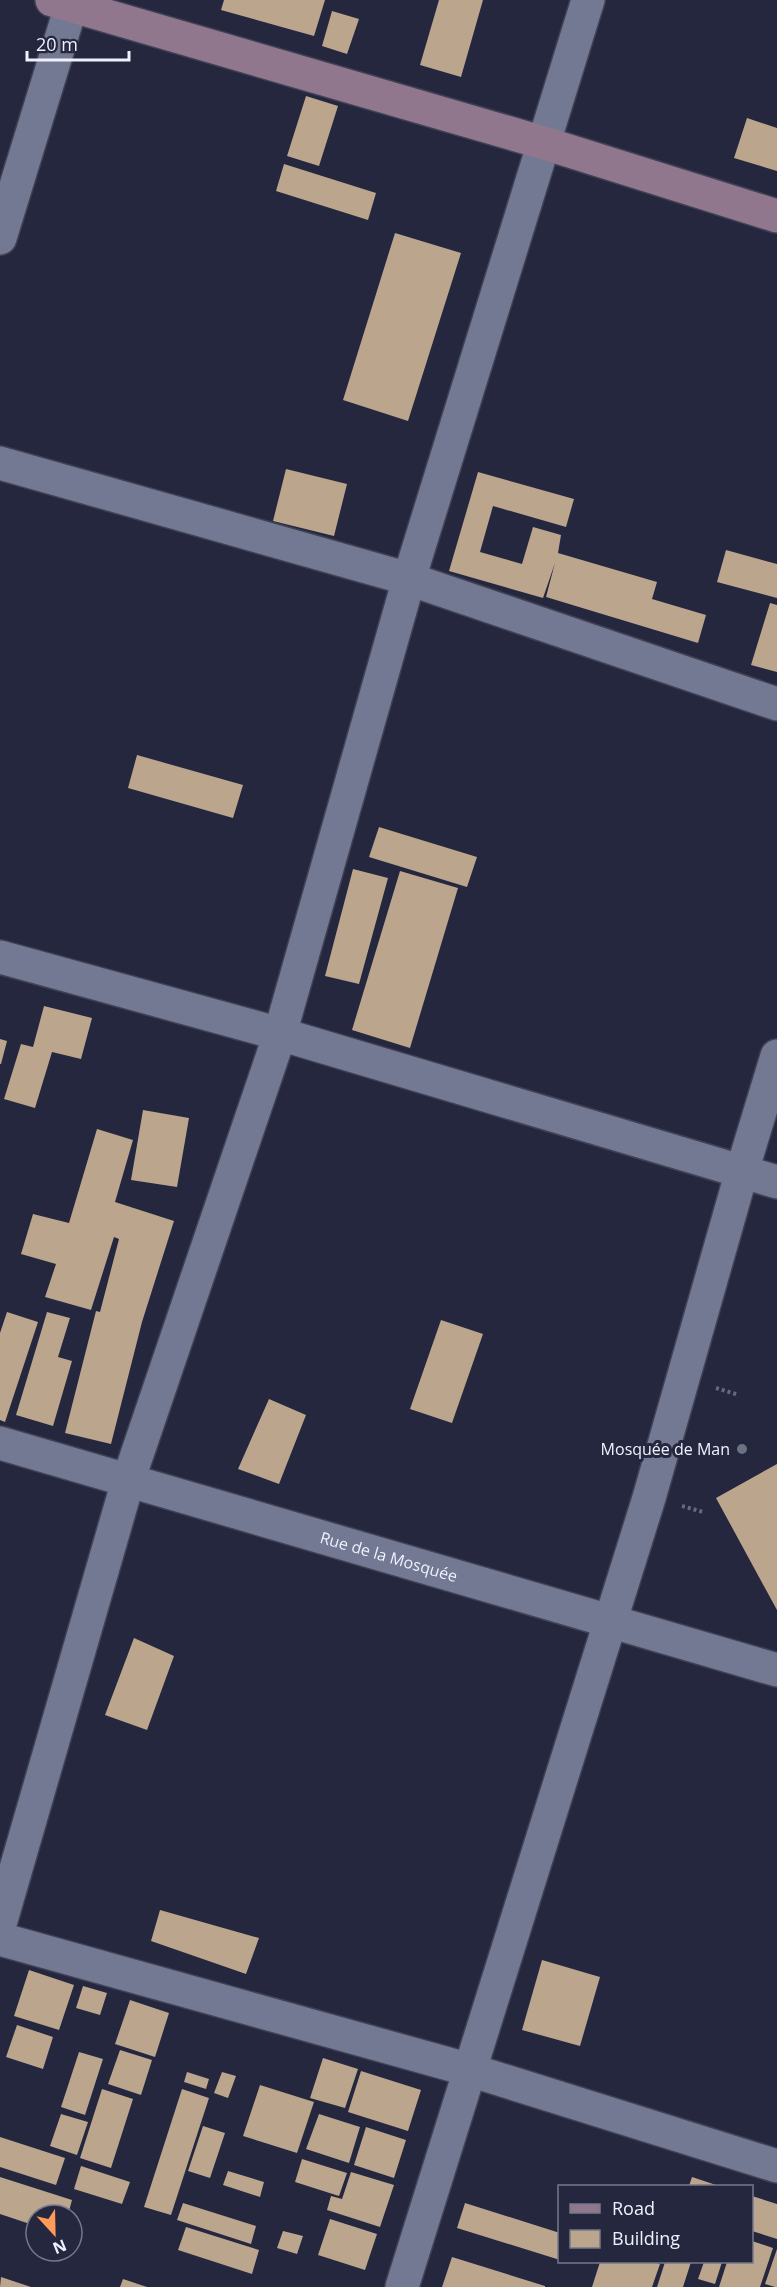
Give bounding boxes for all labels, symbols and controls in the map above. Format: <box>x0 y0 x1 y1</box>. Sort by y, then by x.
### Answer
scale bar <box>27 24 129 62</box>
text: 20 m <box>36 32 78 56</box>
place label: Mosquée de Man <box>601 1438 730 1460</box>
marker: Mosquée de Man <box>735 1442 749 1456</box>
street label: Rue de la Mosquée <box>317 1526 460 1587</box>
legend <box>558 2185 753 2263</box>
text: Road <box>612 2196 655 2220</box>
north arrow <box>24 2203 84 2263</box>
text: Building <box>612 2226 680 2250</box>
text: N <box>49 2234 70 2260</box>

